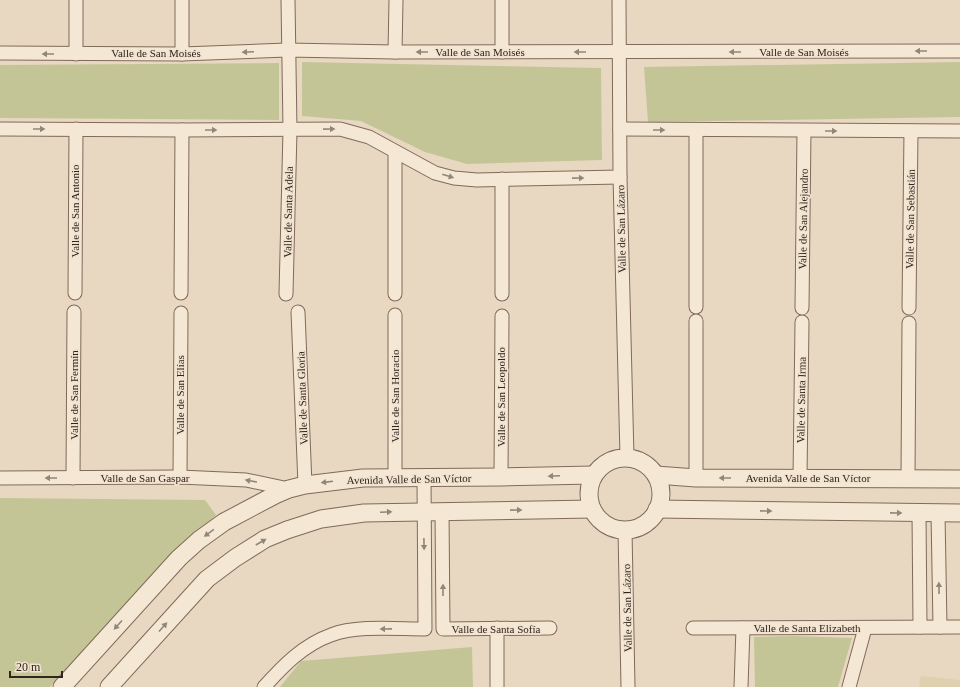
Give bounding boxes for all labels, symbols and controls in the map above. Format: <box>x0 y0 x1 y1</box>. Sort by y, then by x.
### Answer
street label: Valle de San Moisés <box>435 46 525 58</box>
street label: Valle de San Moisés <box>759 46 849 58</box>
street label: Valle de San Moisés <box>111 47 201 59</box>
one-way arrow <box>242 48 254 55</box>
one-way arrow <box>914 48 927 54</box>
one-way arrow <box>415 49 428 55</box>
one-way arrow <box>573 49 586 55</box>
one-way arrow <box>728 49 741 55</box>
one-way arrow <box>41 51 54 57</box>
one-way arrow <box>33 126 46 132</box>
one-way arrow <box>323 126 336 132</box>
one-way arrow <box>205 127 218 133</box>
one-way arrow <box>653 127 666 133</box>
one-way arrow <box>825 128 838 134</box>
street label: Valle de San Antonio <box>69 164 81 258</box>
street label: Valle de Santa Adela <box>281 166 295 258</box>
street label: Valle de San Alejandro <box>796 168 810 270</box>
street label: Valle de San Sebastián <box>903 168 917 269</box>
one-way arrow <box>442 173 454 179</box>
one-way arrow <box>572 175 585 181</box>
street label: Valle de San Lázaro <box>614 184 628 273</box>
street label: Valle de San Leopoldo <box>495 347 507 447</box>
street label: Valle de San Horacio <box>389 349 401 443</box>
street label: Valle de San Fermín <box>68 350 80 440</box>
street label: Valle de Santa Gloria <box>294 351 310 445</box>
street label: Valle de San Elías <box>174 355 186 435</box>
street label: Valle de Santa Irma <box>794 357 808 443</box>
street label: Valle de San Gaspar <box>101 472 190 484</box>
street label: Avenida Valle de San Víctor <box>347 472 472 486</box>
street label: Avenida Valle de San Víctor <box>746 472 871 484</box>
one-way arrow <box>547 473 560 479</box>
one-way arrow <box>44 475 57 481</box>
one-way arrow <box>718 475 731 481</box>
one-way arrow <box>245 478 257 484</box>
one-way arrow <box>321 479 333 485</box>
one-way arrow <box>510 507 523 513</box>
one-way arrow <box>760 508 773 514</box>
one-way arrow <box>380 509 392 516</box>
one-way arrow <box>890 509 902 516</box>
one-way arrow <box>204 529 214 537</box>
one-way arrow <box>421 538 427 551</box>
one-way arrow <box>255 539 267 546</box>
street label: Valle de San Lázaro <box>620 563 634 652</box>
one-way arrow <box>936 581 942 594</box>
one-way arrow <box>440 583 446 596</box>
one-way arrow <box>114 620 123 631</box>
one-way arrow <box>159 622 168 632</box>
street label: Valle de Santa Elizabeth <box>753 622 861 634</box>
street label: Valle de Santa Sofía <box>452 623 541 635</box>
one-way arrow <box>379 626 392 632</box>
scale bar <box>10 653 62 679</box>
text: 20 m <box>16 660 41 674</box>

